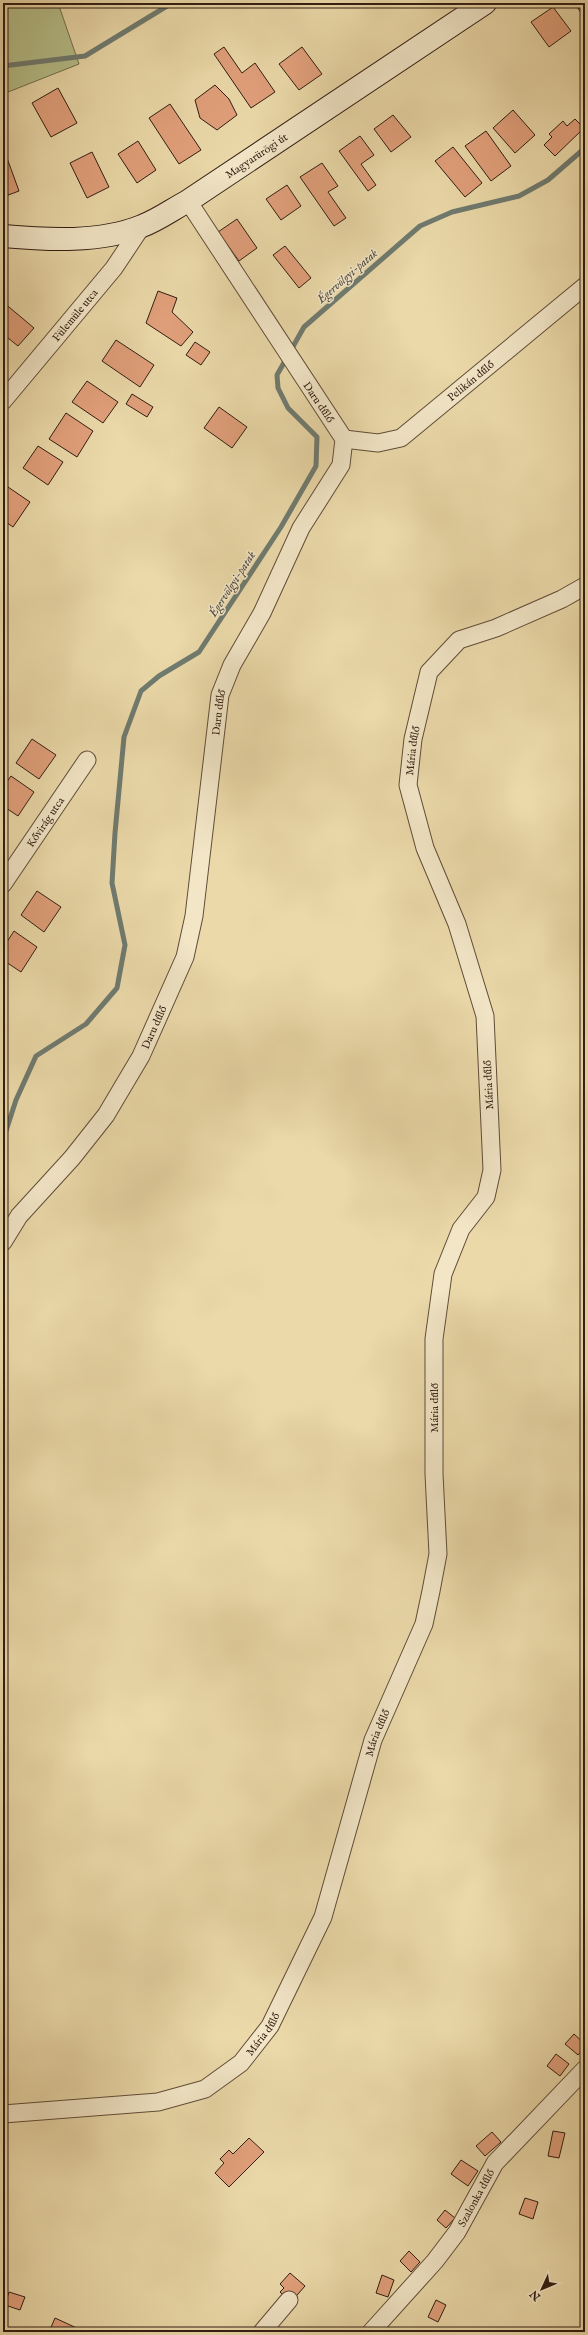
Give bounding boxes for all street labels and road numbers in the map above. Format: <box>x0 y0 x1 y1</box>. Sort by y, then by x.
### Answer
street label: Magyarürögi út <box>223 130 291 182</box>
street label: Fülemüle utca <box>50 286 102 345</box>
street label: Pelikán dűlő <box>445 358 498 405</box>
street label: Daru dűlő <box>299 379 337 426</box>
street label: Daru dűlő <box>209 687 230 736</box>
street label: Mária dűlő <box>403 725 424 776</box>
street label: Kővirág utca <box>24 794 68 850</box>
street label: Daru dűlő <box>139 1004 171 1052</box>
street label: Mária dűlő <box>481 1060 497 1110</box>
street label: Mária dűlő <box>428 1383 442 1433</box>
street label: Mária dűlő <box>363 1707 394 1758</box>
street label: Mária dűlő <box>243 2011 283 2059</box>
street label: Szalonka dűlő <box>455 2167 498 2230</box>

